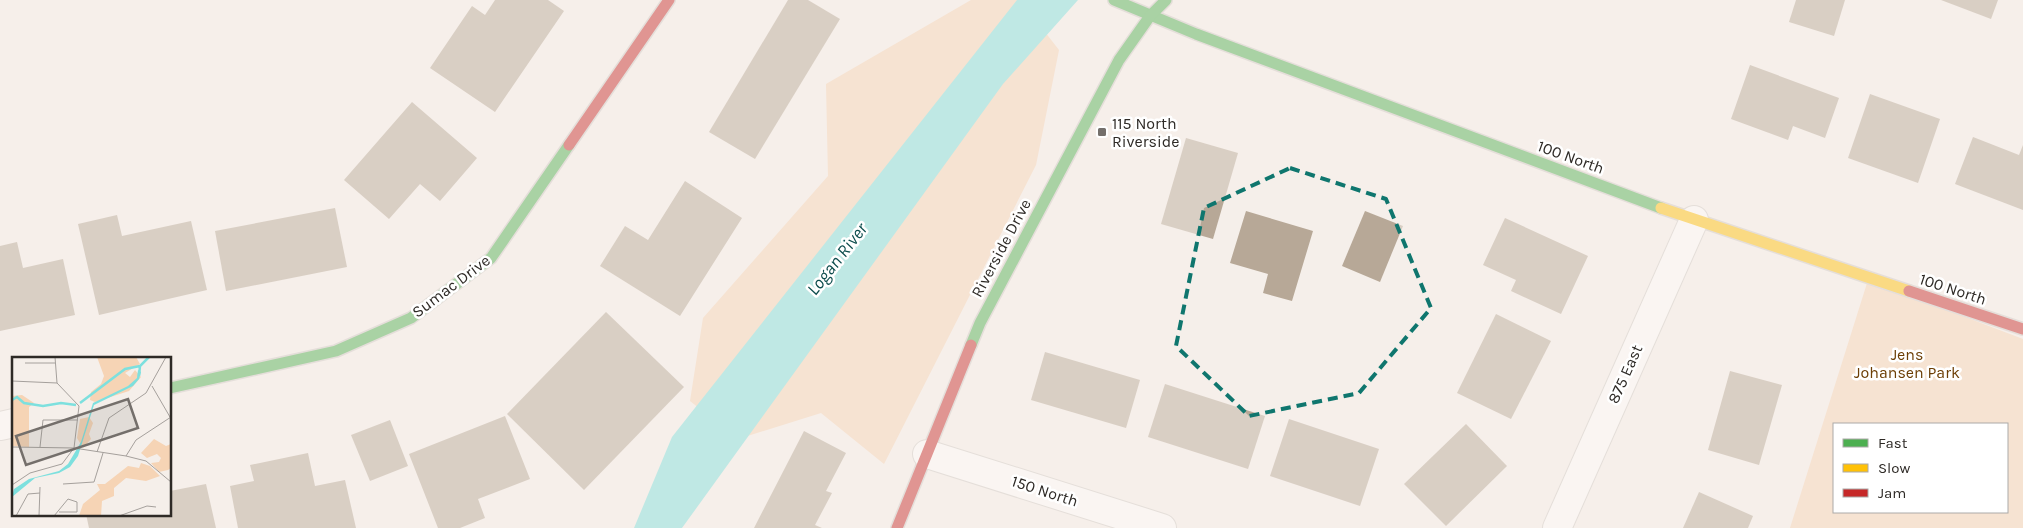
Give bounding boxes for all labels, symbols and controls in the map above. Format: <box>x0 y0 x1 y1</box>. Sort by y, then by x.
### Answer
place label: 115 North Riverside <box>1112 114 1179 151</box>
marker: 115 North Riverside <box>1096 126 1108 138</box>
street label: 100 North <box>1535 136 1607 178</box>
street label: Riverside Drive <box>967 196 1035 300</box>
water label: Logan River <box>802 218 873 300</box>
street label: Sumac Drive <box>408 251 494 321</box>
street label: 100 North <box>1917 269 1989 309</box>
street label: 875 East <box>1604 342 1646 406</box>
park label: Jens Johansen Park <box>1854 345 1960 382</box>
inset map <box>12 357 171 516</box>
legend <box>1833 423 2008 513</box>
text: Fast <box>1878 434 1908 452</box>
text: Slow <box>1878 459 1910 477</box>
street label: 150 North <box>1009 471 1081 511</box>
text: Jam <box>1878 484 1906 502</box>

